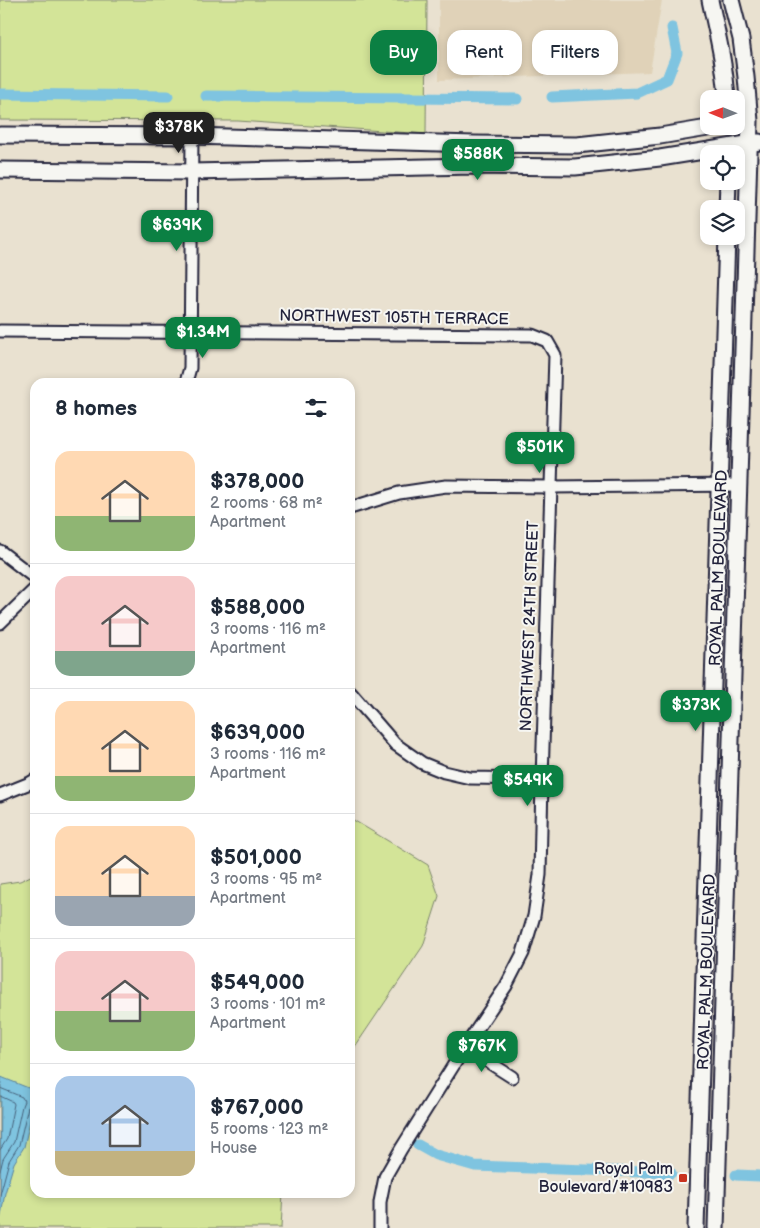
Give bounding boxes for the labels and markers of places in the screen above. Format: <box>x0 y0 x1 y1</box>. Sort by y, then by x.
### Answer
pin: $378K <box>144 112 214 154</box>
pin: $588K <box>443 138 513 181</box>
pin: $639K <box>142 210 212 252</box>
pin: $1.34M <box>162 316 244 359</box>
pin: $501K <box>505 432 575 474</box>
pin: $373K <box>661 690 731 732</box>
pin: $549K <box>493 764 563 807</box>
pin: $767K <box>447 1030 517 1073</box>
place label: Royal Palm Boulevard/#10983 <box>539 1160 673 1197</box>
marker: Royal Palm Boulevard/#10983 <box>677 1172 689 1184</box>

